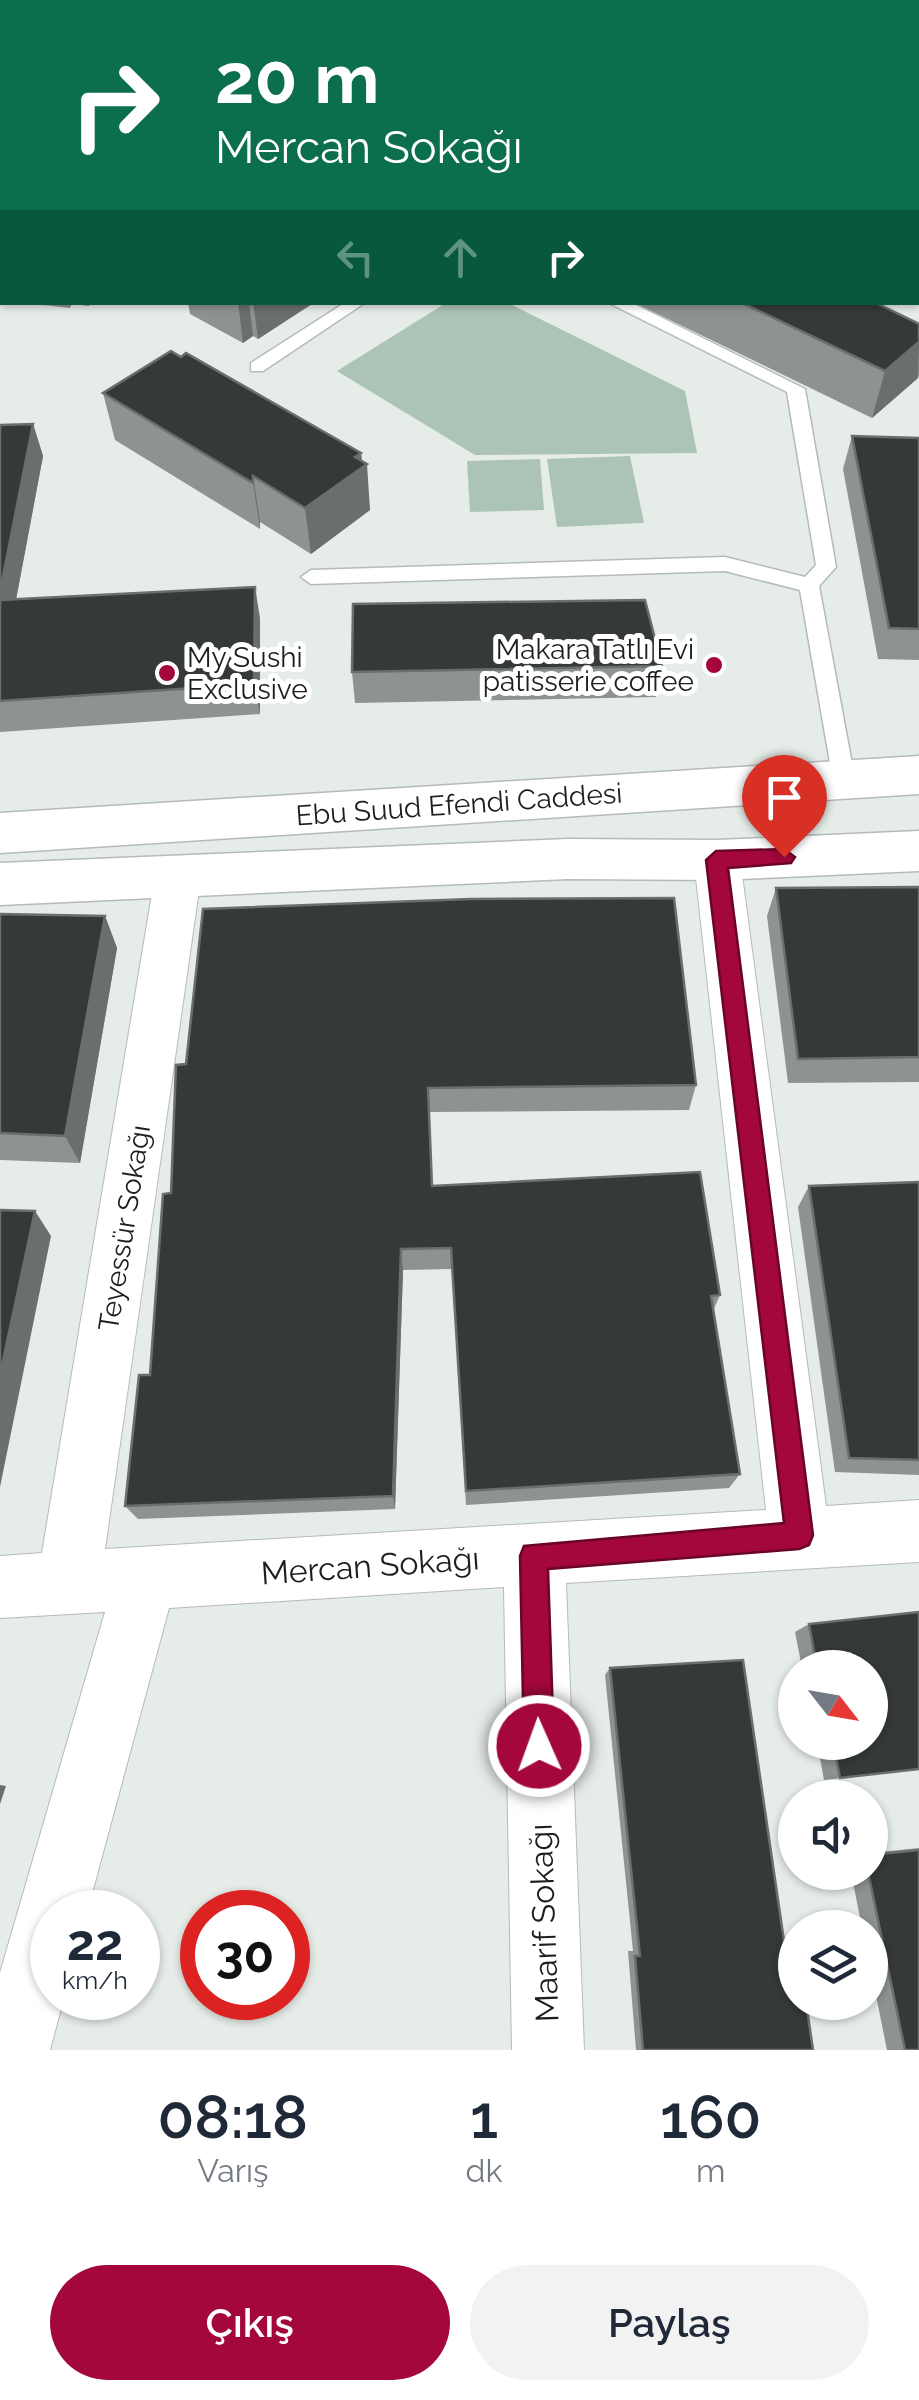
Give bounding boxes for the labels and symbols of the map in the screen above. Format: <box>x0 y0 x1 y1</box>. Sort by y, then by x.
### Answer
place label: Makara Tatlı Evi patisserie coffee <box>483 633 694 698</box>
place label: My Sushi Exclusive <box>187 641 308 706</box>
marker: Makara Tatlı Evi patisserie coffee <box>703 654 725 676</box>
marker: My Sushi Exclusive <box>156 662 178 684</box>
pin <box>742 755 827 858</box>
street label: Ebu Suud Efendi Caddesi <box>295 777 623 832</box>
street label: Teyessür Sokağı <box>92 1123 157 1333</box>
street label: Mercan Sokağı <box>260 1539 480 1592</box>
north arrow <box>778 1650 888 1760</box>
position arrow <box>487 1694 591 1798</box>
street label: Maarif Sokağı <box>522 1823 565 2023</box>
speed limit sign: 30 <box>180 1890 310 2020</box>

